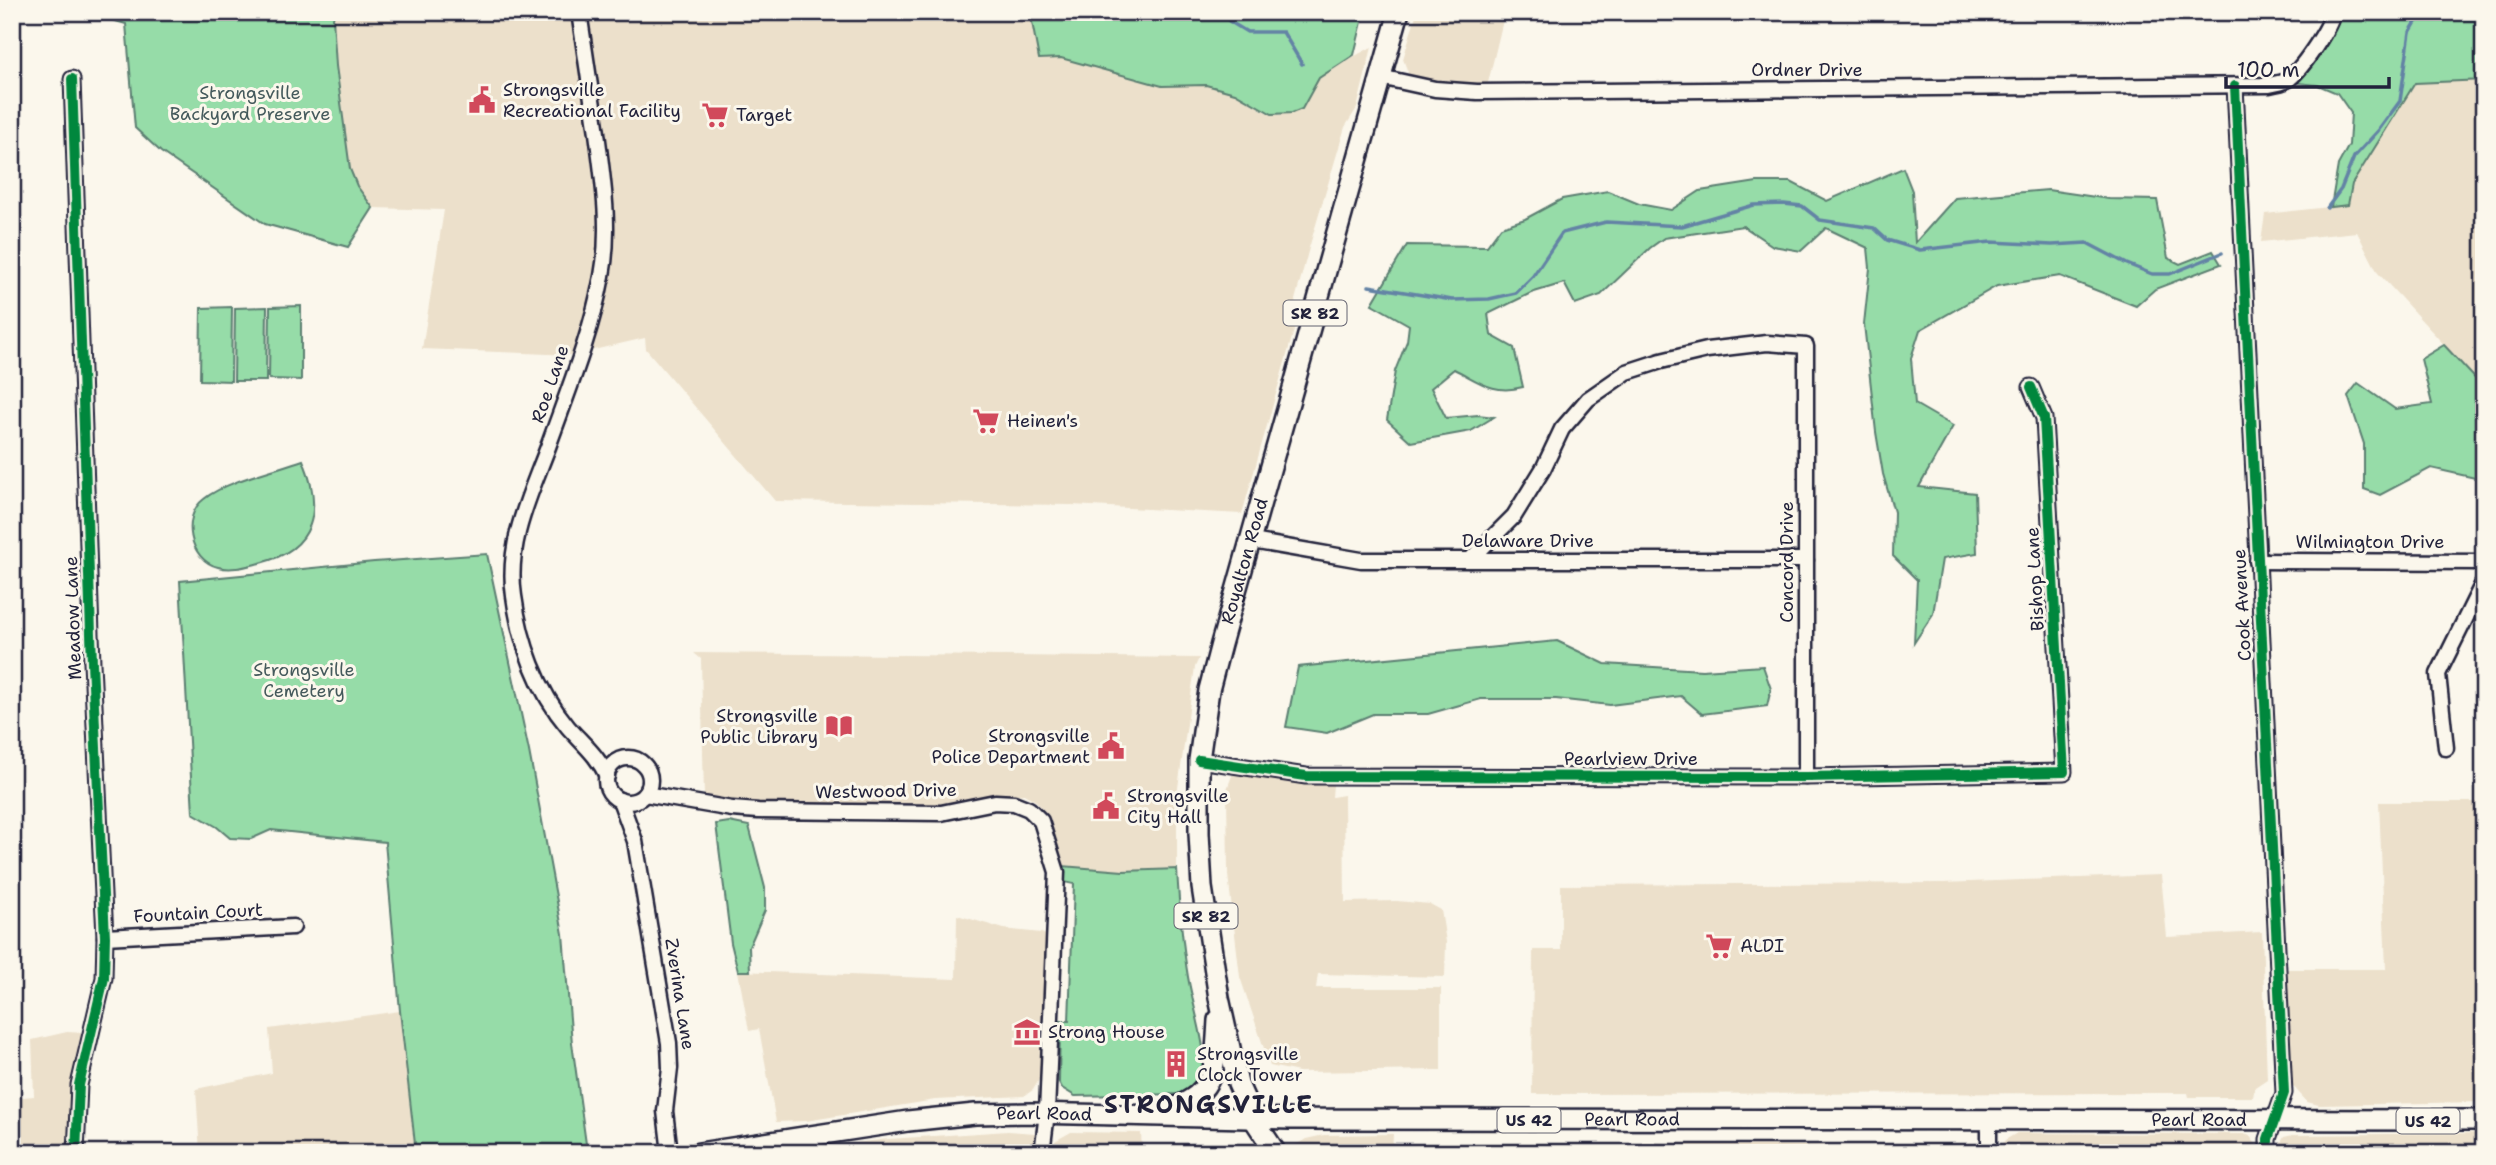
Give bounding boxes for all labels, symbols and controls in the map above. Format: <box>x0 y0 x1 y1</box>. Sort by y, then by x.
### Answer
scale bar <box>2226 46 2389 90</box>
text: 100 m <box>2237 56 2300 84</box>
street label: Ordner Drive <box>1751 58 1863 82</box>
place label: Strongsville Recreational Facility <box>503 78 681 123</box>
park label: Strongsville Backyard Preserve <box>170 81 330 126</box>
public building icon: Strongsville Recreational Facility <box>467 85 497 115</box>
supermarket icon: Target <box>700 100 730 130</box>
place label: Target <box>736 103 792 127</box>
road number: SR 82 <box>1284 300 1346 326</box>
street label: Roe Lane <box>525 342 575 426</box>
supermarket icon: Heinen's <box>971 406 1001 436</box>
place label: Heinen's <box>1007 409 1078 433</box>
street label: Royalton Road <box>1215 495 1274 627</box>
street label: Concord Drive <box>1775 501 1799 623</box>
street label: Bishop Lane <box>2020 526 2050 632</box>
street label: Delaware Drive <box>1462 529 1594 553</box>
street label: Wilmington Drive <box>2295 530 2445 554</box>
street label: Cook Avenue <box>2227 548 2257 662</box>
street label: Meadow Lane <box>59 556 87 680</box>
park label: Strongsville Cemetery <box>253 658 355 703</box>
place label: Strongsville Public Library <box>700 704 818 749</box>
library icon: Strongsville Public Library <box>824 711 854 741</box>
place label: Strongsville Police Department <box>932 724 1090 769</box>
public building icon: Strongsville Police Department <box>1096 731 1126 761</box>
street label: Pearlview Drive <box>1564 747 1698 771</box>
street label: Westwood Drive <box>815 778 957 804</box>
place label: Strongsville City Hall <box>1127 784 1229 829</box>
public building icon: Strongsville City Hall <box>1091 791 1121 821</box>
street label: Fountain Court <box>133 898 263 928</box>
road number: SR 82 <box>1174 904 1238 928</box>
supermarket icon: ALDI <box>1704 931 1734 961</box>
place label: ALDI <box>1740 934 1784 958</box>
street label: Zverina Lane <box>659 936 701 1052</box>
museum icon: Strong House <box>1012 1017 1042 1047</box>
place label: Strong House <box>1048 1020 1165 1044</box>
place label: Strongsville Clock Tower <box>1197 1042 1303 1087</box>
building icon: Strongsville Clock Tower <box>1161 1049 1191 1079</box>
district label: STRONGSVILLE <box>1104 1089 1314 1121</box>
street label: Pearl Road <box>996 1101 1092 1126</box>
street label: Pearl Road <box>1584 1107 1680 1131</box>
road number: US 42 <box>1498 1108 1560 1132</box>
street label: Pearl Road <box>2151 1108 2247 1132</box>
road number: US 42 <box>2396 1108 2460 1134</box>

